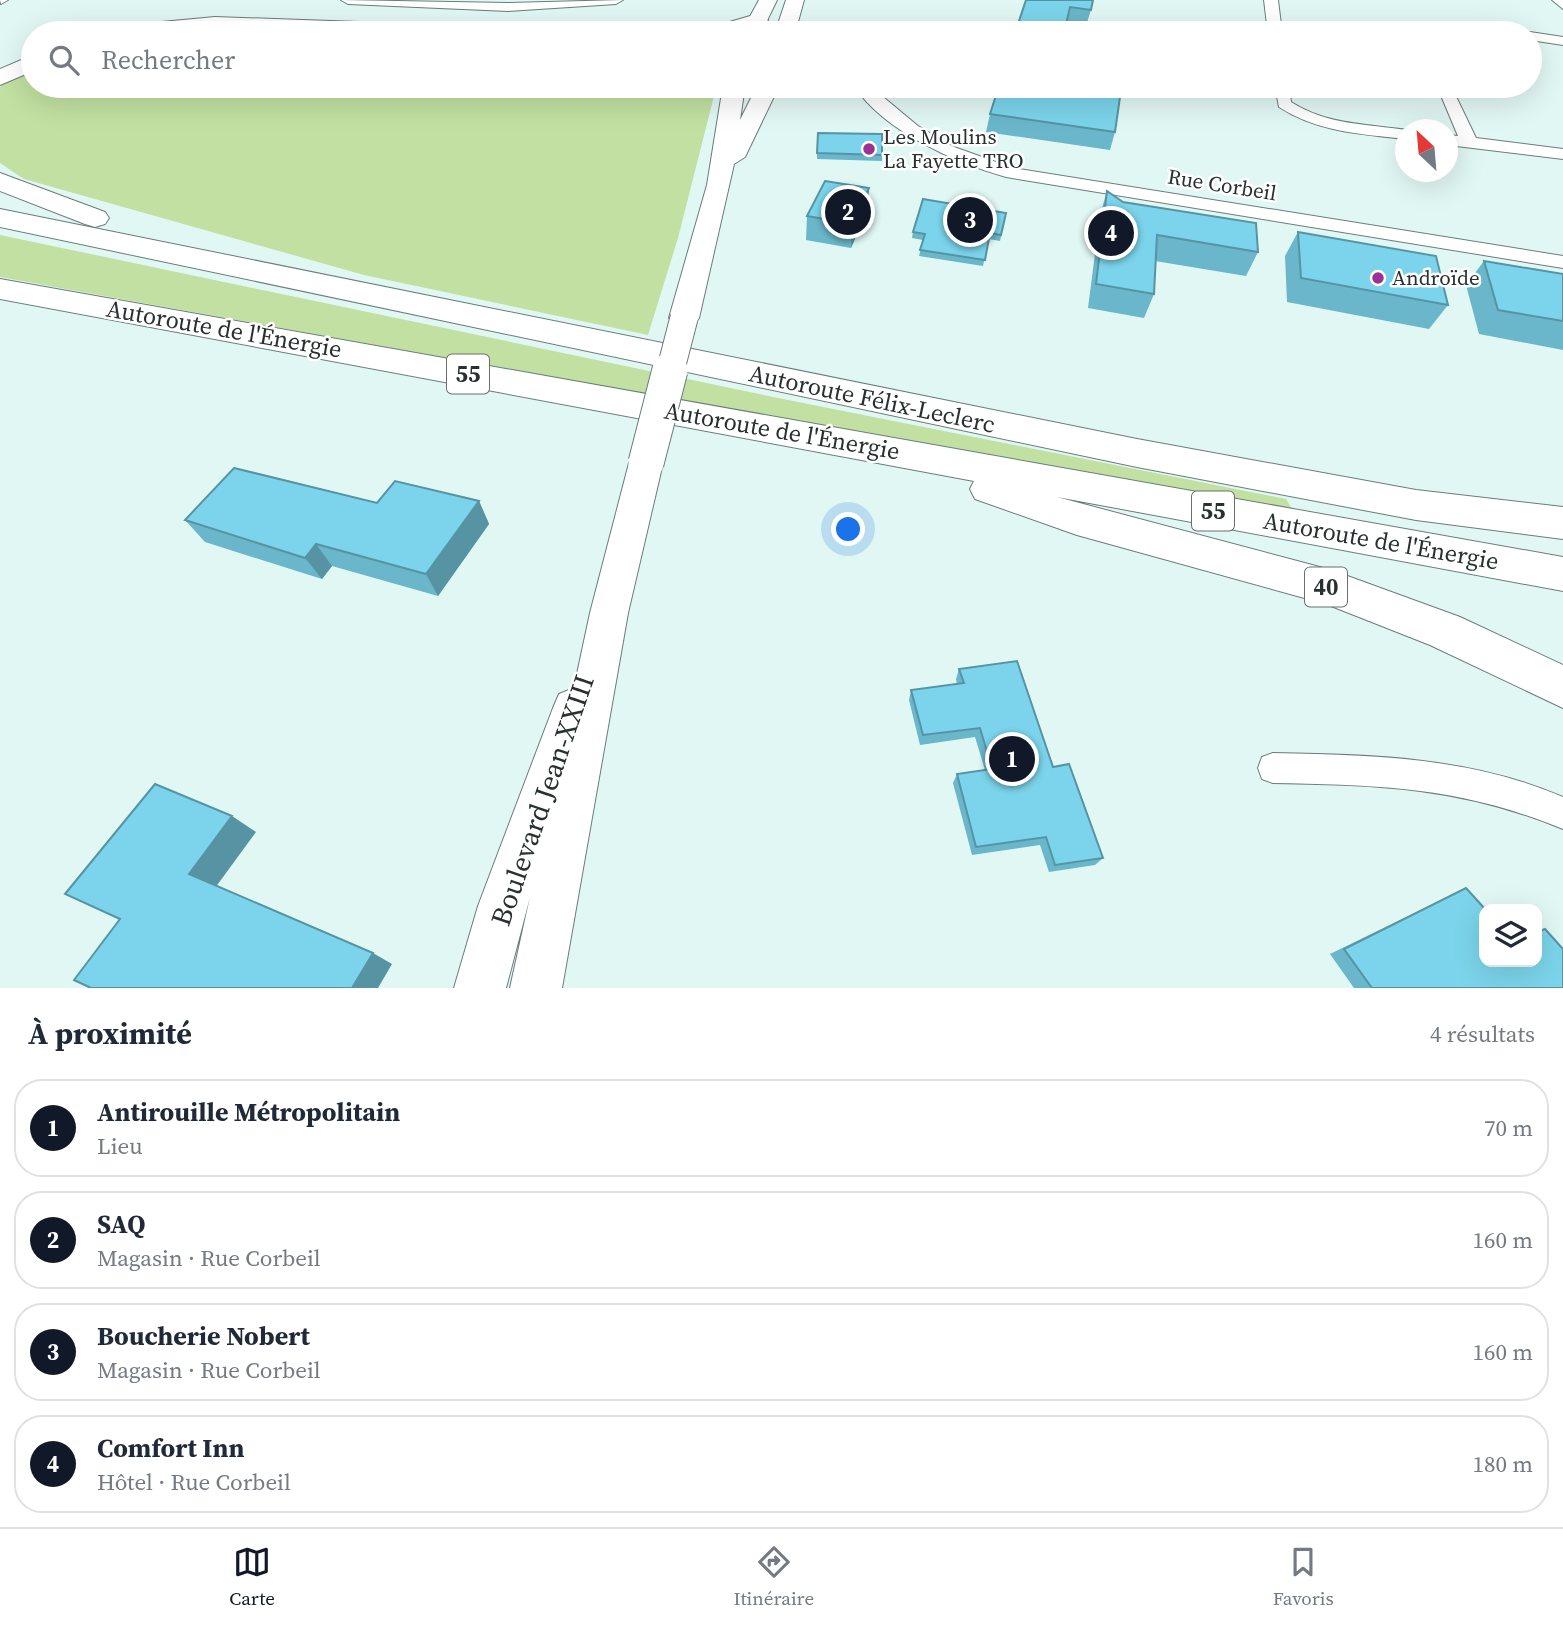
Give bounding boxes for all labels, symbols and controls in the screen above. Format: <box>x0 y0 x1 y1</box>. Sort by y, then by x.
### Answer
search box <box>21 21 1542 98</box>
icon: search <box>45 41 83 79</box>
text: Rechercher <box>101 42 235 78</box>
north arrow <box>1395 119 1458 182</box>
place label: Les Moulins La Fayette TRO <box>883 122 1024 175</box>
marker: Les Moulins La Fayette TRO <box>861 141 877 157</box>
street label: Rue Corbeil <box>1166 162 1279 207</box>
pin: 2 <box>825 186 871 238</box>
pin: 3 <box>947 194 993 246</box>
pin: 4 <box>1088 207 1134 259</box>
place label: Androïde <box>1392 263 1480 292</box>
marker: Androïde <box>1370 270 1386 286</box>
street label: Autoroute de l'Énergie <box>104 292 344 365</box>
road number: 55 <box>447 354 489 394</box>
street label: Autoroute Félix-Leclerc <box>746 356 998 441</box>
street label: Autoroute de l'Énergie <box>662 394 902 467</box>
road number: 55 <box>1192 491 1234 530</box>
street label: Autoroute de l'Énergie <box>1261 504 1501 577</box>
your location <box>831 512 865 546</box>
road number: 40 <box>1305 568 1347 607</box>
street label: Boulevard Jean-XXIII <box>481 669 603 931</box>
pin: 1 <box>989 733 1035 785</box>
map controls <box>1479 904 1542 967</box>
button: layers <box>1479 904 1542 967</box>
text: À proximité <box>28 1013 192 1054</box>
text: 4 résultats <box>1430 1018 1535 1050</box>
text: Antirouille Métropolitain <box>97 1094 400 1130</box>
text: 1 <box>47 1112 59 1144</box>
text: 70 m <box>1484 1112 1533 1144</box>
text: Lieu <box>97 1130 143 1162</box>
text: SAQ <box>97 1206 146 1242</box>
text: 2 <box>47 1224 59 1256</box>
text: 160 m <box>1472 1224 1533 1256</box>
text: Magasin · Rue Corbeil <box>97 1242 321 1274</box>
text: Boucherie Nobert <box>97 1318 310 1354</box>
text: 3 <box>47 1336 59 1368</box>
text: 160 m <box>1472 1336 1533 1368</box>
text: Magasin · Rue Corbeil <box>97 1354 321 1386</box>
text: Comfort Inn <box>97 1430 244 1466</box>
text: 4 <box>47 1448 59 1480</box>
text: 180 m <box>1472 1448 1533 1480</box>
text: Hôtel · Rue Corbeil <box>97 1466 291 1498</box>
tab: Carte <box>229 1543 275 1611</box>
tab: Itinéraire <box>734 1543 814 1611</box>
tab: Favoris <box>1273 1543 1334 1611</box>

